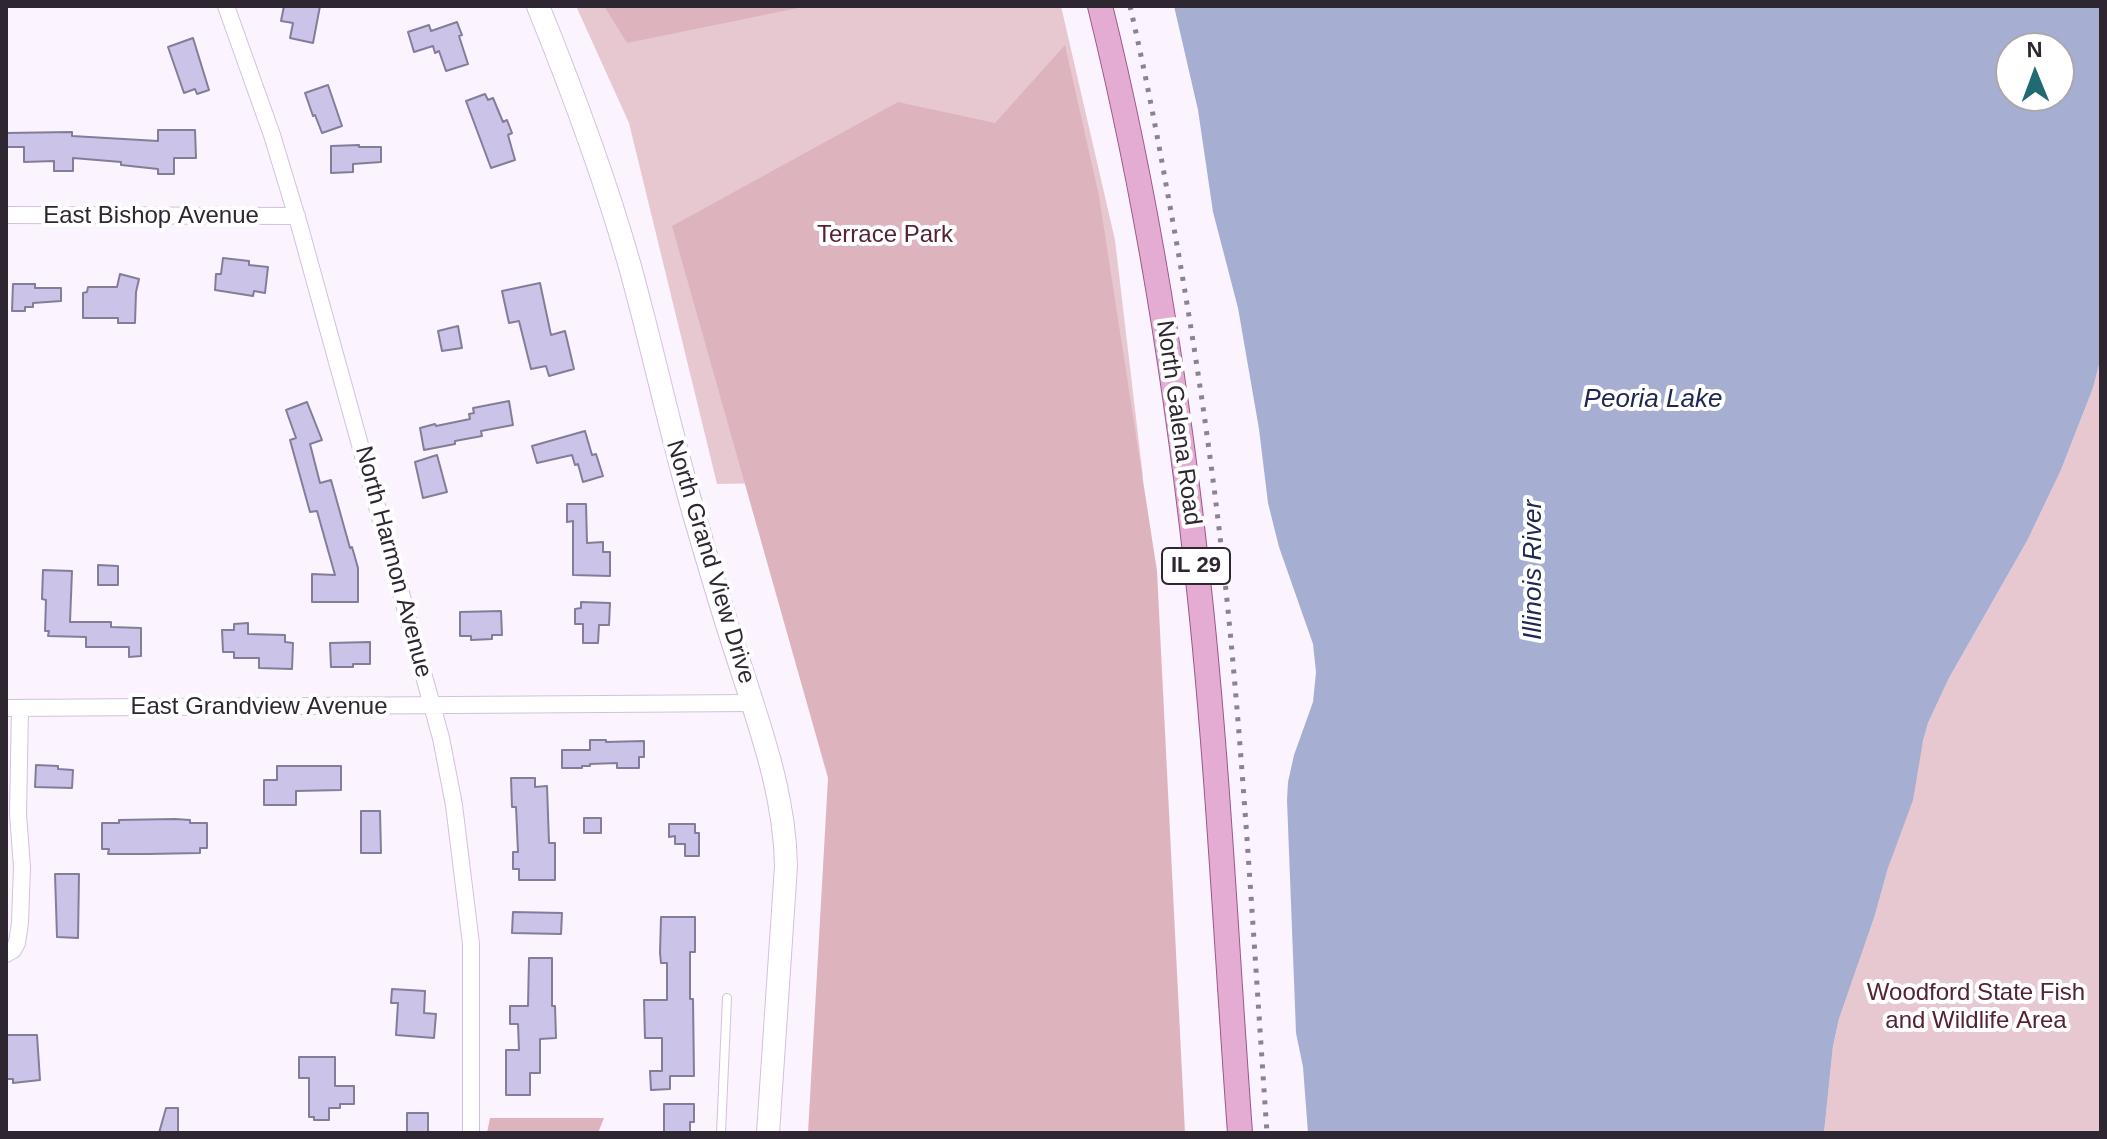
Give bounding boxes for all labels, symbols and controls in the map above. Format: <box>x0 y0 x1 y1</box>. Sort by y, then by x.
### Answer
north arrow <box>1995 32 2075 112</box>
text: N <box>2026 37 2043 62</box>
street label: East Bishop Avenue <box>43 202 259 230</box>
park label: Terrace Park <box>817 221 953 249</box>
street label: North Galena Road <box>1149 319 1207 527</box>
water label: Peoria Lake <box>1584 384 1722 416</box>
street label: North Grand View Drive <box>659 437 761 687</box>
street label: North Harmon Avenue <box>348 443 438 681</box>
water label: Illinois River <box>1518 500 1550 640</box>
road number: IL 29 <box>1162 548 1230 584</box>
street label: East Grandview Avenue <box>130 693 388 721</box>
park label: Woodford State Fish and Wildlife Area <box>1867 979 2085 1035</box>

